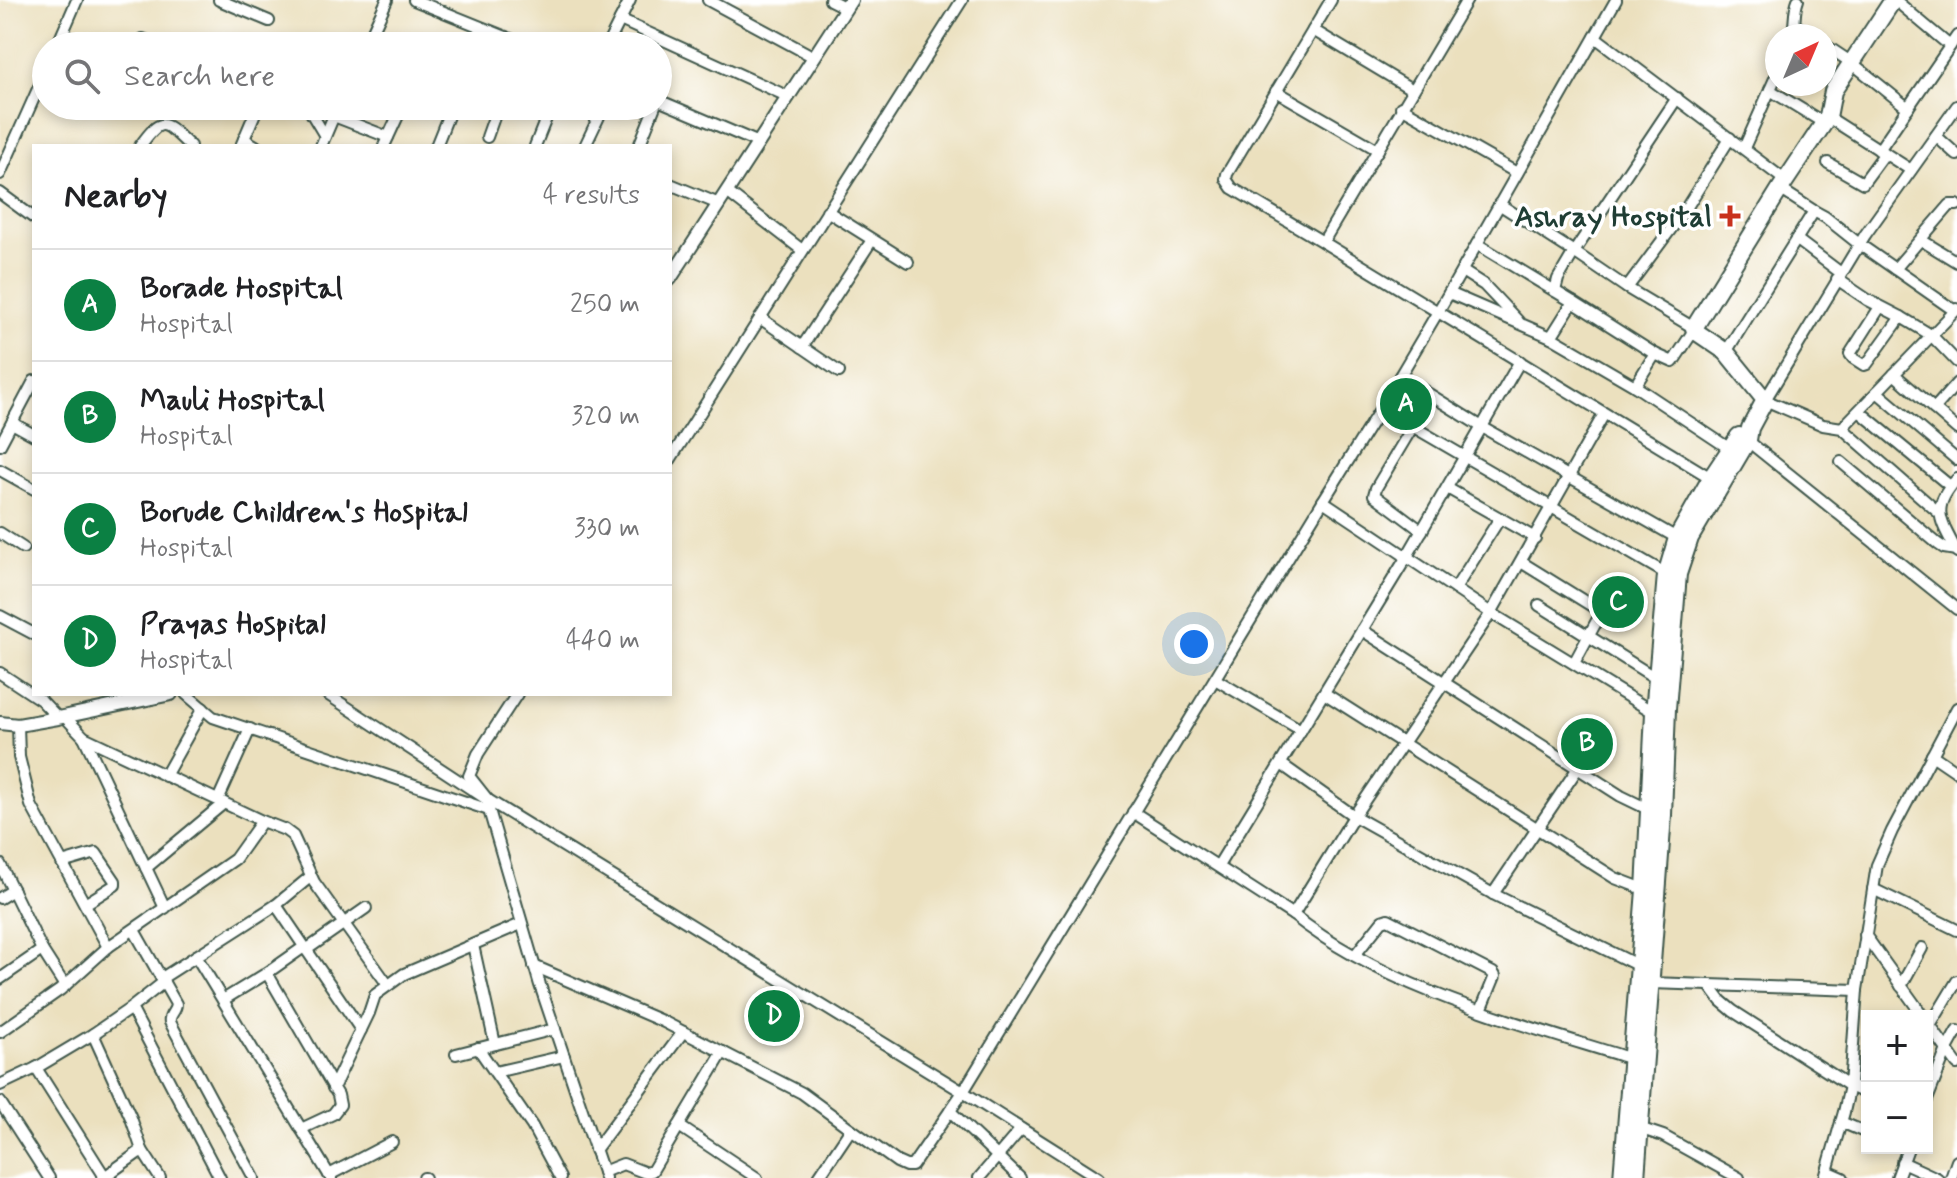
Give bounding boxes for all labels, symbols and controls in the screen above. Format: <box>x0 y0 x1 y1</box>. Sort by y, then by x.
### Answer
north arrow <box>1765 24 1837 96</box>
search box <box>32 32 672 120</box>
icon: search <box>60 54 104 98</box>
text: Search here <box>124 57 275 96</box>
text: Nearby <box>64 174 168 219</box>
text: 4 results <box>543 179 640 213</box>
place label: Ashray Hospital <box>1514 198 1712 237</box>
marker: Ashray Hospital <box>1719 205 1741 227</box>
text: Borade Hospital <box>140 269 343 308</box>
text: A <box>81 288 99 322</box>
text: 250 m <box>570 288 640 322</box>
text: Hospital <box>140 308 233 342</box>
pin: A <box>1380 374 1432 434</box>
text: Mauli Hospital <box>140 381 325 420</box>
text: B <box>82 400 98 434</box>
text: 320 m <box>571 400 640 434</box>
text: Hospital <box>140 420 233 454</box>
text: Borude Children's Hospital <box>140 493 468 532</box>
text: C <box>81 512 99 546</box>
text: 330 m <box>574 512 640 546</box>
text: Hospital <box>140 532 233 566</box>
pin: C <box>1592 572 1644 632</box>
text: Prayas Hospital <box>140 605 326 644</box>
text: D <box>81 624 99 658</box>
text: 440 m <box>566 624 640 658</box>
your location <box>1174 624 1214 664</box>
text: Hospital <box>140 644 233 678</box>
pin: B <box>1561 714 1613 774</box>
pin: D <box>748 986 800 1046</box>
map controls <box>1861 1010 1933 1154</box>
button: + <box>1861 1010 1933 1082</box>
button: − <box>1861 1082 1933 1154</box>

